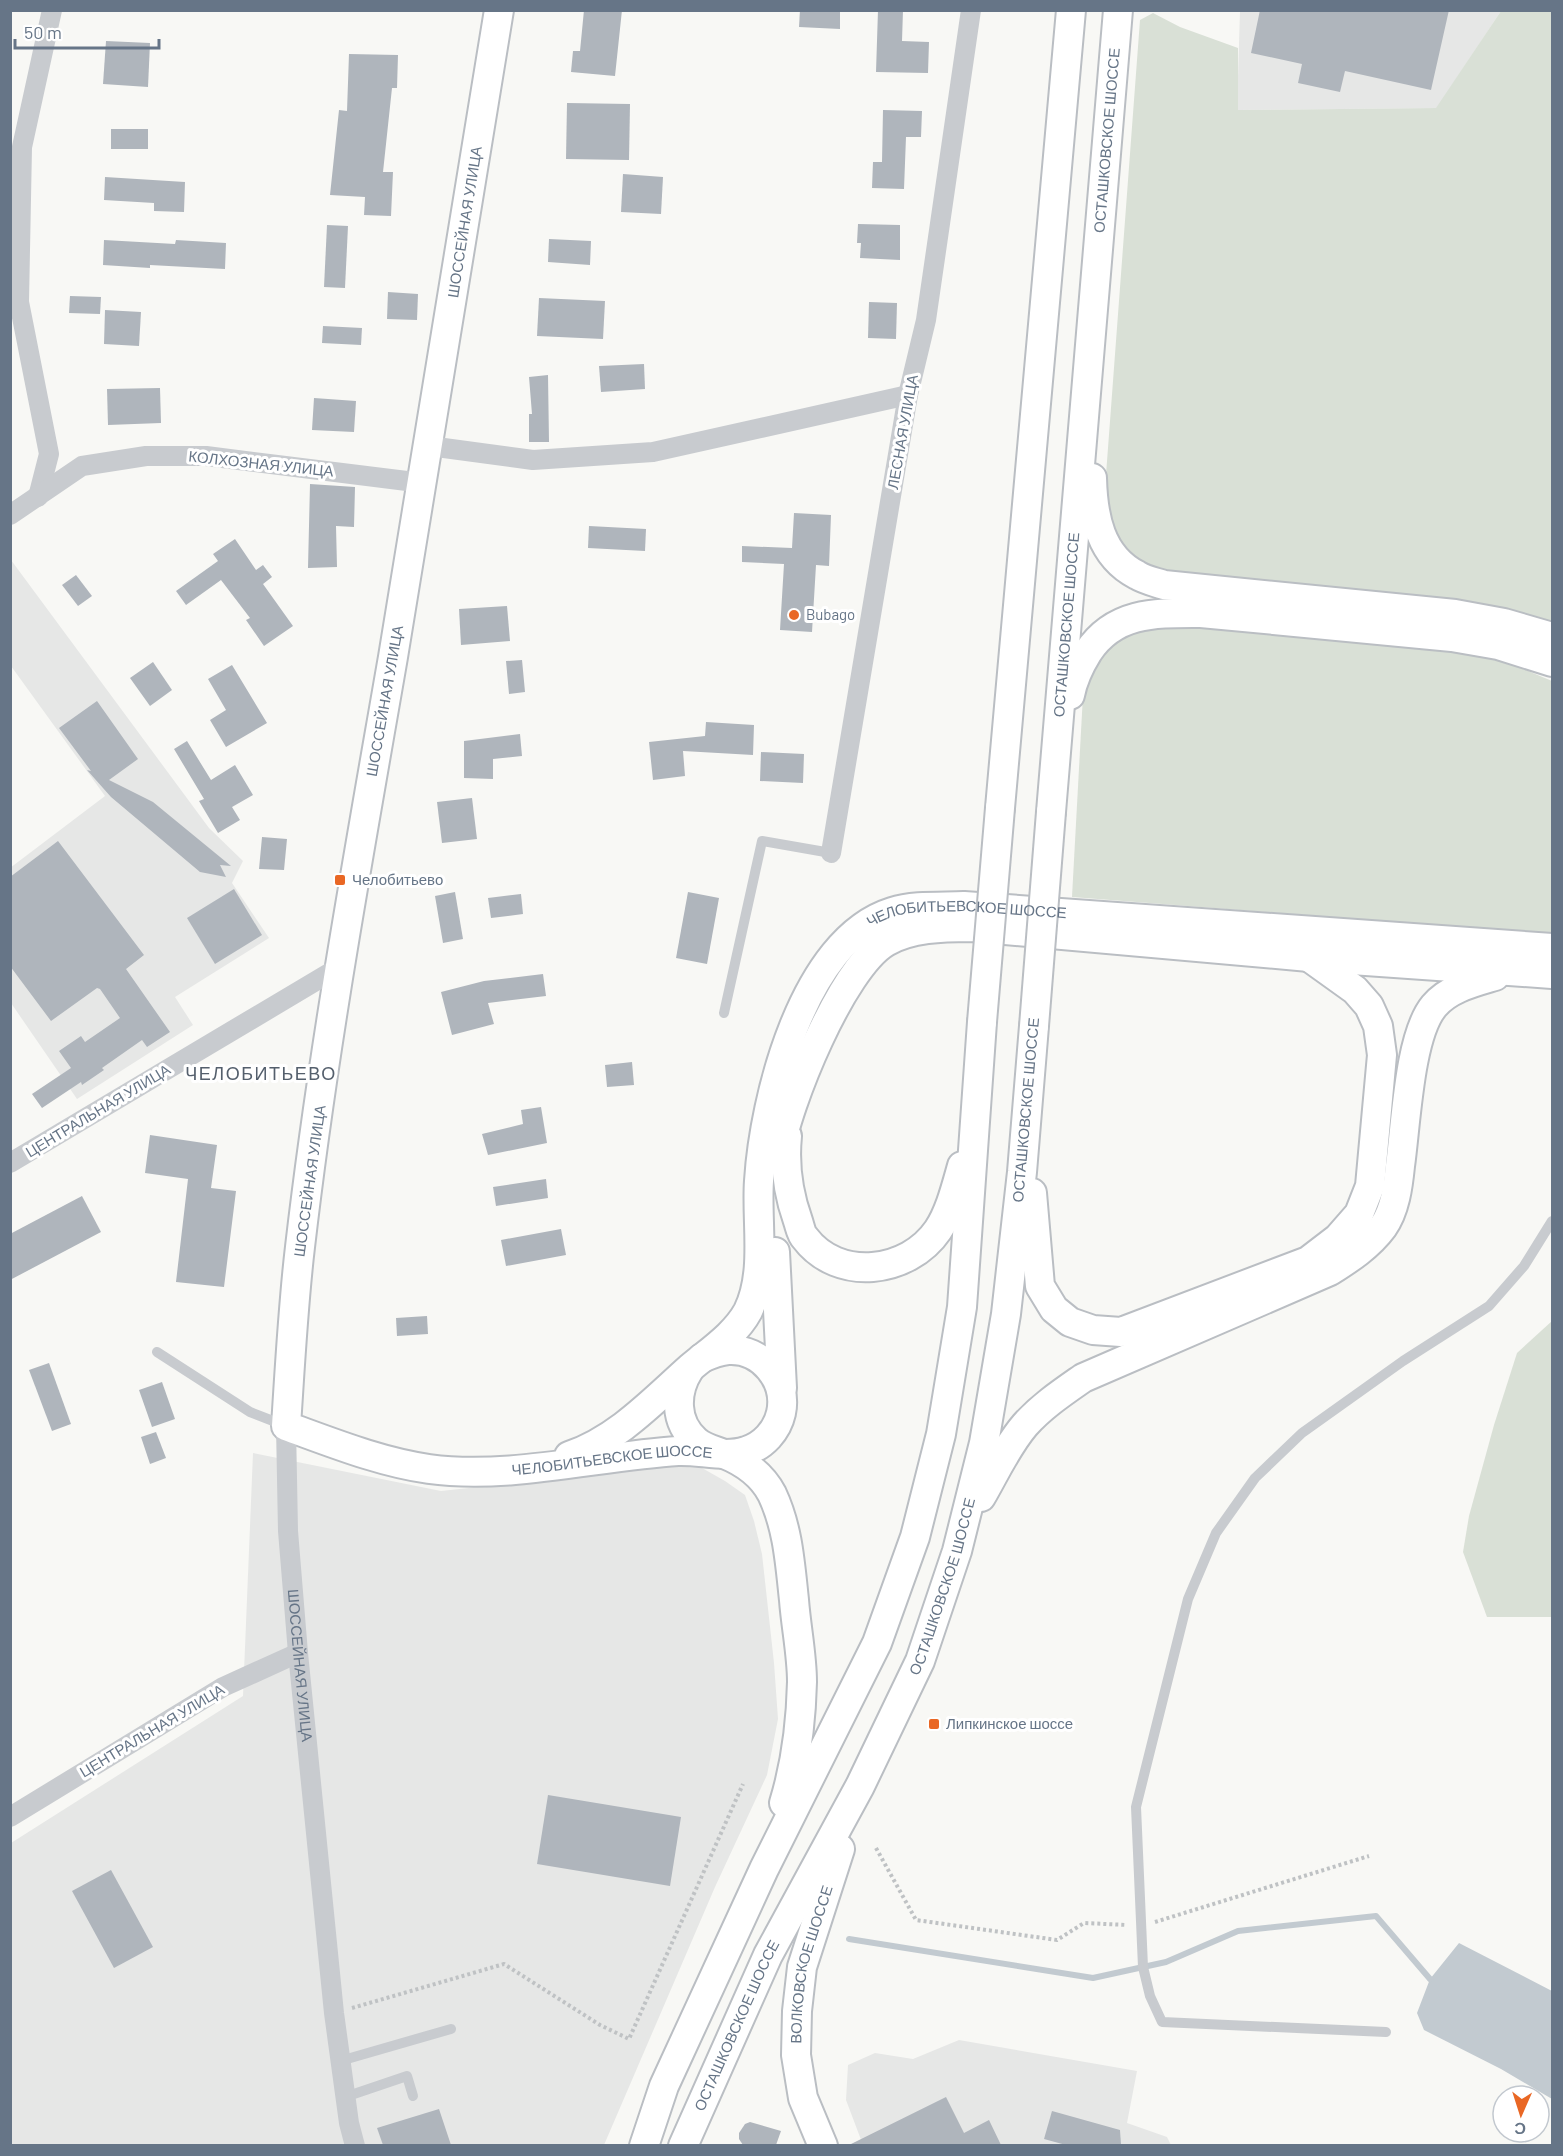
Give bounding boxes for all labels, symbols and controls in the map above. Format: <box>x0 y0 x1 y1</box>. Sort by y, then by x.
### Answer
scale bar <box>15 12 159 50</box>
text: 50 m <box>24 21 62 43</box>
street label: ОСТАШКОВСКОЕ ШОССЕ <box>1089 47 1123 233</box>
street label: ШОССЕЙНАЯ УЛИЦА <box>443 145 485 299</box>
street label: ЛЕСНАЯ УЛИЦА <box>883 373 921 491</box>
street label: КОЛХОЗНАЯ УЛИЦА <box>188 446 334 480</box>
street label: ОСТАШКОВСКОЕ ШОССЕ <box>1049 531 1082 718</box>
place label: Bubago <box>806 605 855 623</box>
marker: Bubago <box>787 608 801 622</box>
street label: ШОССЕЙНАЯ УЛИЦА <box>362 624 406 778</box>
place label: Челобитьево <box>352 870 443 888</box>
marker: Челобитьево <box>333 873 347 887</box>
street label: ЧЕЛОБИТЬЕВСКОЕ ШОССЕ <box>863 896 1067 930</box>
street label: ОСТАШКОВСКОЕ ШОССЕ <box>1008 1017 1042 1203</box>
street label: ЦЕНТРАЛЬНАЯ УЛИЦА <box>22 1060 173 1160</box>
district label: ЧЕЛОБИТЬЕВО <box>185 1062 337 1084</box>
street label: ШОССЕЙНАЯ УЛИЦА <box>289 1104 329 1258</box>
street label: ЧЕЛОБИТЬЕВСКОЕ ШОССЕ <box>511 1441 713 1478</box>
street label: ОСТАШКОВСКОЕ ШОССЕ <box>905 1496 978 1678</box>
street label: ШОССЕЙНАЯ УЛИЦА <box>285 1588 317 1743</box>
street label: ЦЕНТРАЛЬНАЯ УЛИЦА <box>76 1680 227 1780</box>
place label: Липкинское шоссе <box>946 1714 1073 1732</box>
marker: Липкинское шоссе <box>927 1717 941 1731</box>
street label: ВОЛКОВСКОЕ ШОССЕ <box>786 1883 836 2044</box>
street label: ОСТАШКОВСКОЕ ШОССЕ <box>690 1936 783 2113</box>
north arrow <box>1491 2084 1551 2144</box>
text: С <box>1513 2120 1526 2139</box>

